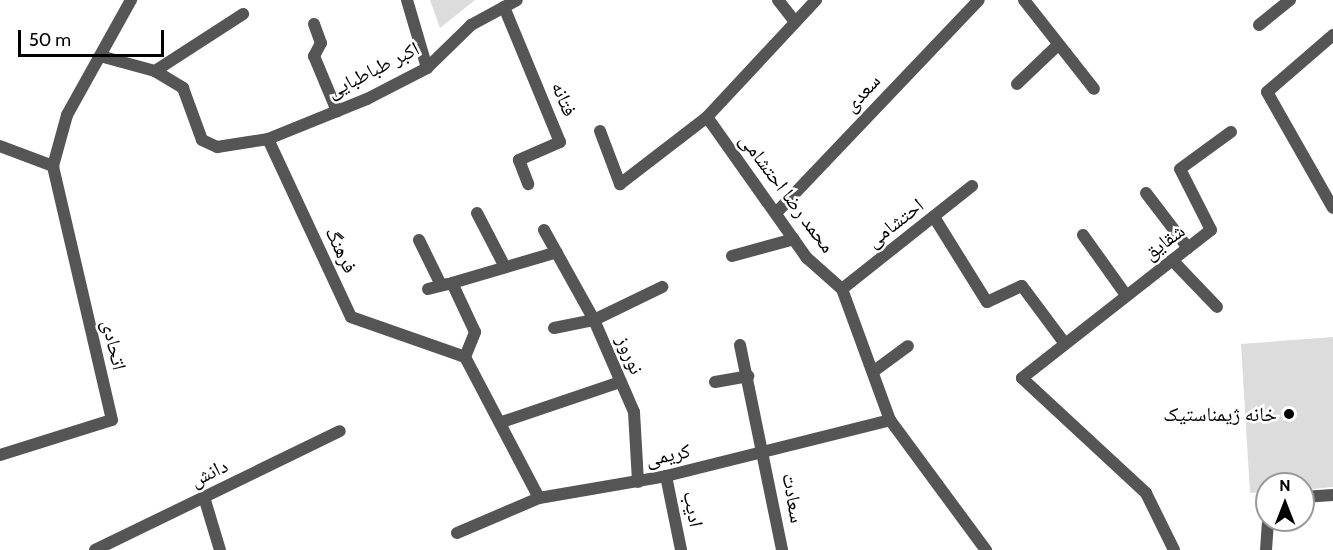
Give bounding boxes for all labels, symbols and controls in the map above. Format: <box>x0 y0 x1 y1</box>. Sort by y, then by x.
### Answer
scale bar <box>21 18 166 56</box>
text: 50 m <box>29 29 71 51</box>
street label: اکبر طباطبایی <box>323 37 423 103</box>
street label: سعدی <box>838 69 886 117</box>
street label: فتانه <box>546 78 582 120</box>
street label: محمد رضا احتشامی <box>734 128 840 258</box>
street label: احتشامی <box>862 193 928 253</box>
street label: شقایق <box>1139 219 1189 265</box>
street label: فرهنگ <box>320 223 362 277</box>
street label: اتحادی <box>97 318 131 372</box>
street label: نوروز <box>611 332 649 378</box>
place label: خانه ژیمناستیک <box>1163 402 1277 426</box>
marker: خانه ژیمناستیک <box>1282 407 1296 421</box>
street label: کریمی <box>643 439 693 471</box>
street label: دانش <box>186 454 232 492</box>
street label: سعادت <box>777 471 809 525</box>
north arrow <box>1255 472 1315 532</box>
text: N <box>1279 476 1291 495</box>
street label: ادیب <box>678 489 708 529</box>

